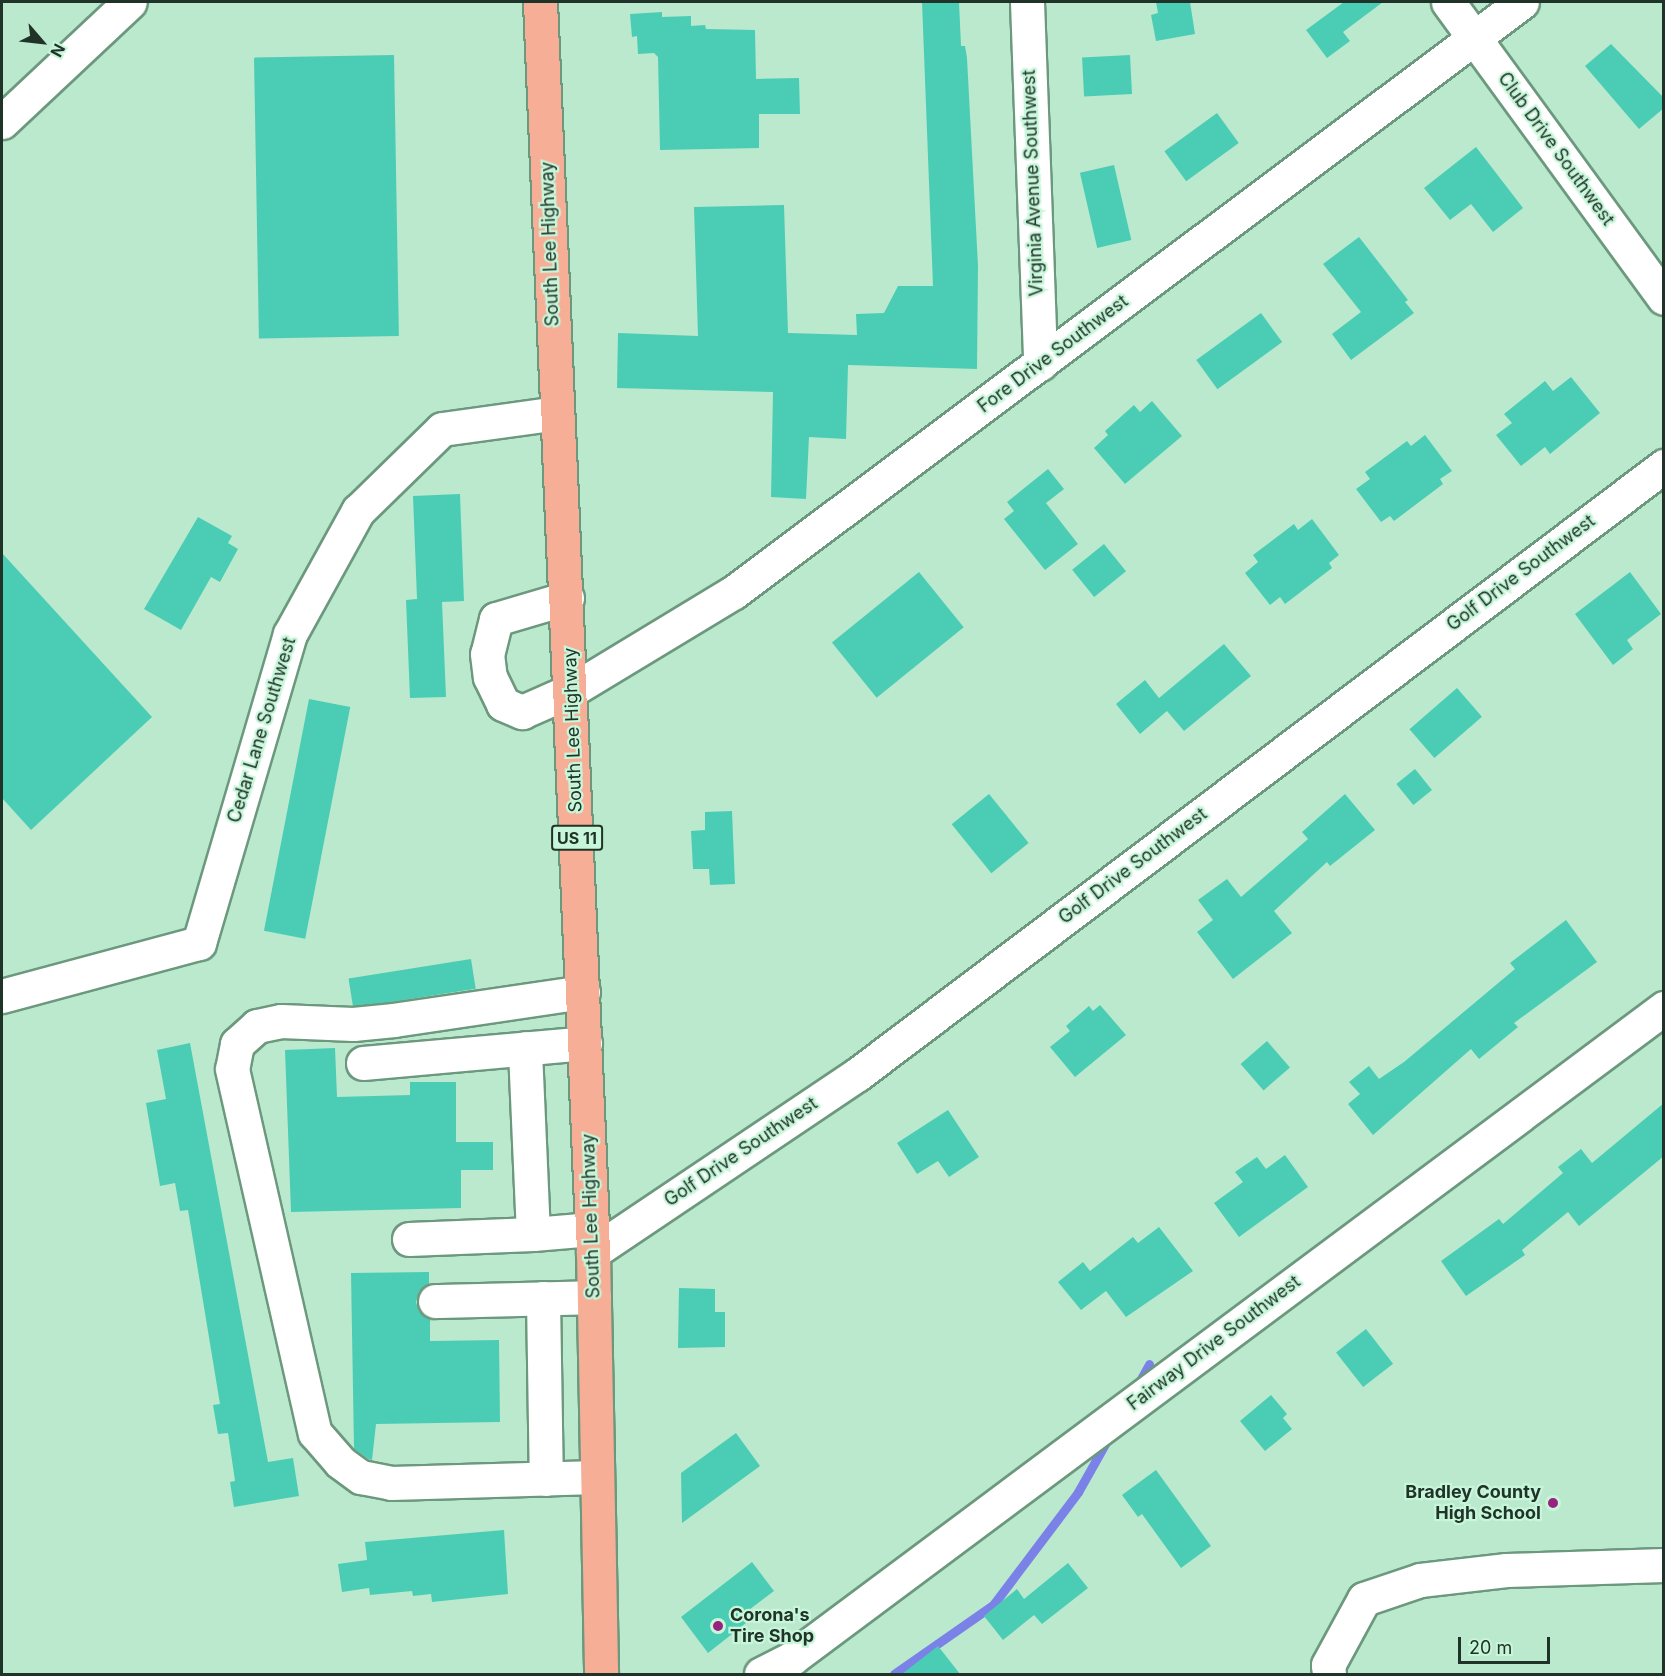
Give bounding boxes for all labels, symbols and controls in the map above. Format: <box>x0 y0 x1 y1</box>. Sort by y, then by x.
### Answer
north arrow <box>12 12 72 72</box>
text: N <box>46 40 70 61</box>
street label: Club Drive Southwest <box>1493 68 1619 230</box>
street label: Virginia Avenue Southwest <box>1018 69 1048 297</box>
street label: South Lee Highway <box>536 161 564 327</box>
street label: Fore Drive Southwest <box>974 291 1132 417</box>
street label: Golf Drive Southwest <box>1443 510 1599 636</box>
street label: Cedar Lane Southwest <box>223 635 301 825</box>
street label: South Lee Highway <box>559 647 587 813</box>
street label: Golf Drive Southwest <box>1055 803 1211 929</box>
road number: US 11 <box>550 825 604 851</box>
street label: Golf Drive Southwest <box>660 1093 822 1211</box>
street label: South Lee Highway <box>577 1133 605 1299</box>
street label: Fairway Drive Southwest <box>1123 1271 1305 1415</box>
place label: Bradley County High School <box>1405 1482 1541 1524</box>
marker: Bradley County High School <box>1546 1496 1560 1510</box>
place label: Corona's Tire Shop <box>730 1605 814 1648</box>
marker: Corona's Tire Shop <box>711 1619 725 1633</box>
scale bar <box>1461 1625 1552 1663</box>
text: 20 m <box>1469 1637 1512 1658</box>

